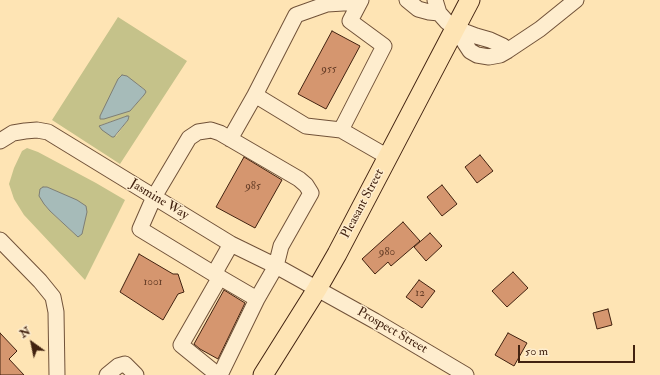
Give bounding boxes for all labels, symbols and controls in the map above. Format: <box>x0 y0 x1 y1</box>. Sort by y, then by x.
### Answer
house number: 955 <box>321 63 337 77</box>
street label: Pleasant Street <box>338 167 388 241</box>
street label: Jasmine Way <box>127 176 191 224</box>
house number: 985 <box>245 180 261 194</box>
house number: 980 <box>379 246 395 260</box>
house number: 1001 <box>144 276 162 290</box>
house number: 12 <box>415 287 425 301</box>
street label: Prospect Street <box>354 305 430 357</box>
north arrow <box>12 323 52 363</box>
text: N <box>18 324 33 341</box>
scale bar <box>520 337 637 363</box>
text: 50 m <box>525 344 548 359</box>

